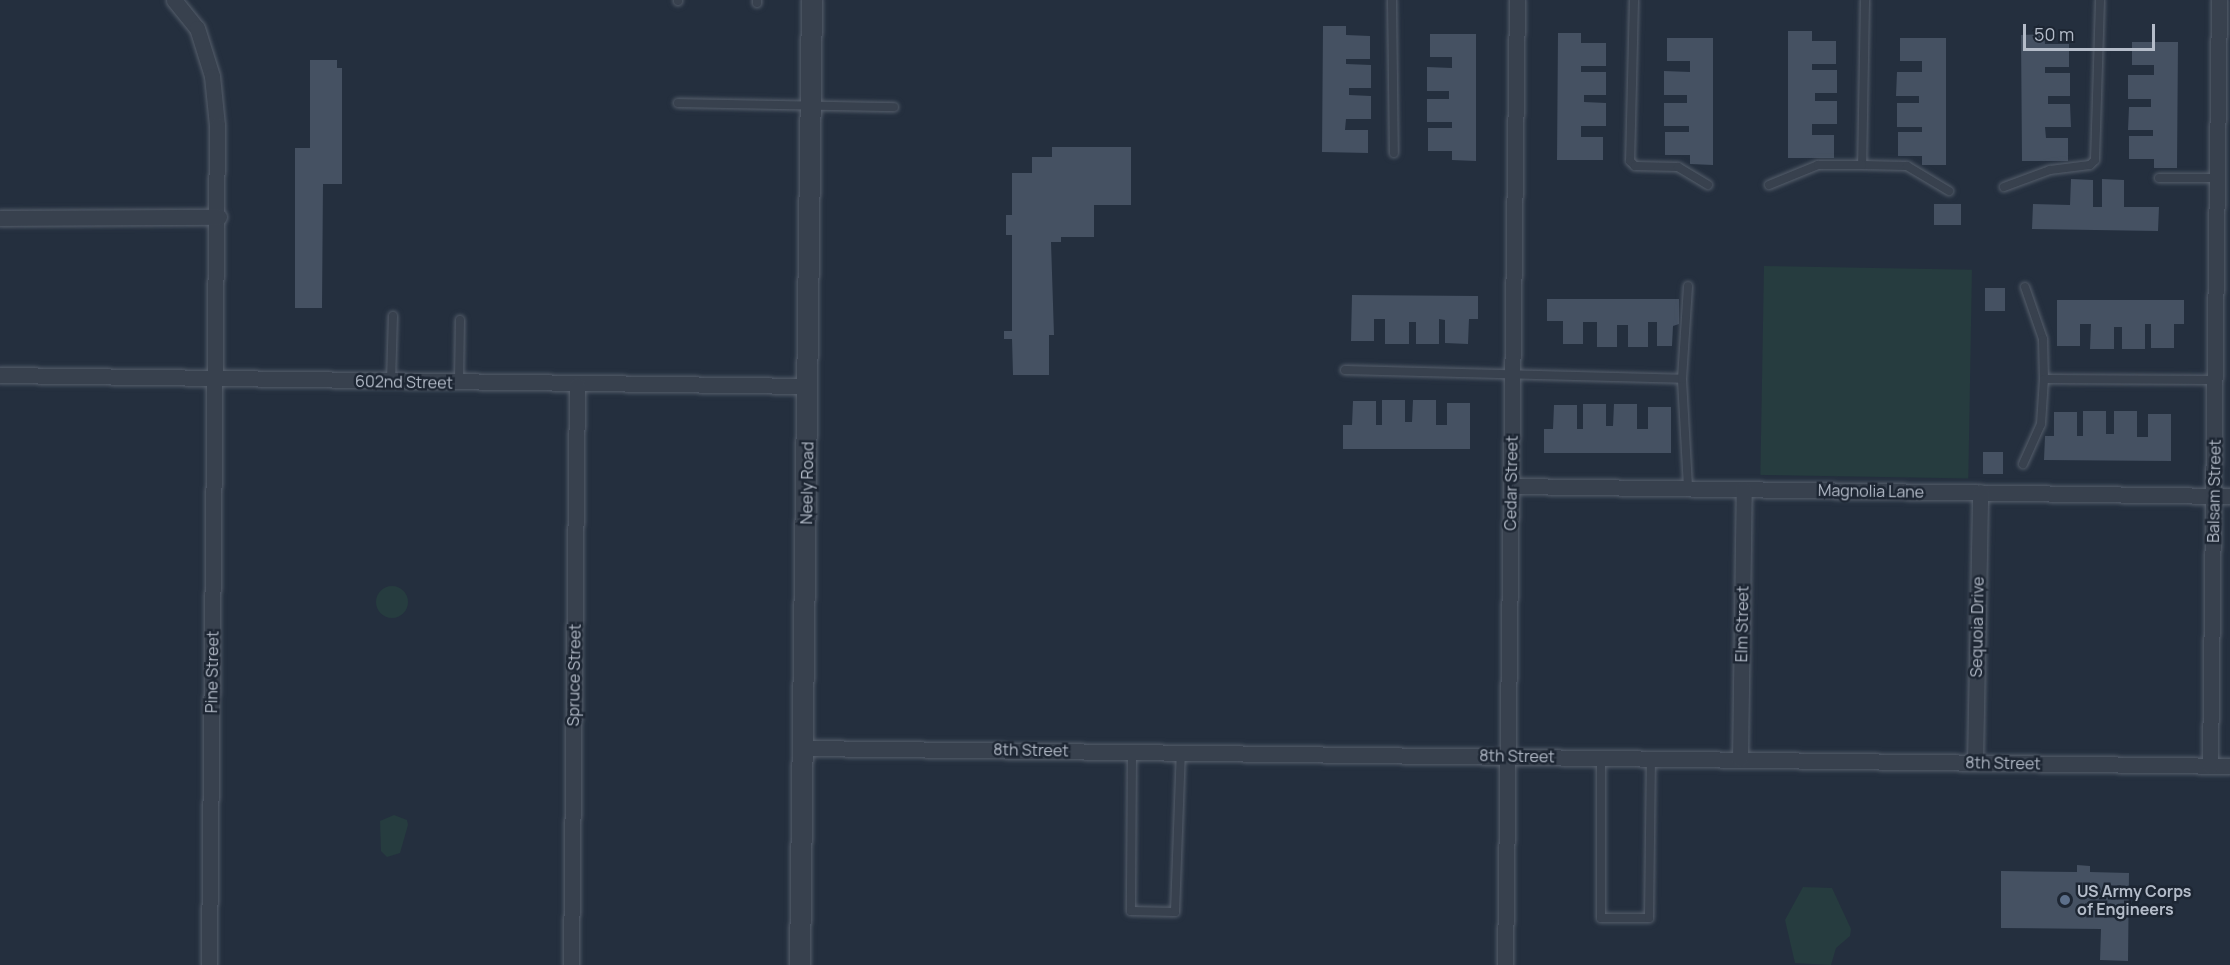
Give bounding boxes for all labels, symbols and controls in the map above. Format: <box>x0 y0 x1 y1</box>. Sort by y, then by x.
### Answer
scale bar <box>2026 12 2158 50</box>
text: 50 m <box>2034 22 2074 46</box>
street label: 602nd Street <box>355 372 453 392</box>
street label: Cedar Street <box>1501 435 1521 531</box>
street label: Balsam Street <box>2203 439 2225 543</box>
street label: Neely Road <box>797 441 817 525</box>
street label: Magnolia Lane <box>1818 480 1924 502</box>
street label: Sequoia Drive <box>1967 576 1987 678</box>
street label: Elm Street <box>1732 586 1752 662</box>
street label: Spruce Street <box>564 623 584 727</box>
street label: Pine Street <box>202 631 222 713</box>
street label: 8th Street <box>993 740 1069 760</box>
street label: 8th Street <box>1479 746 1555 766</box>
street label: 8th Street <box>1965 753 2041 773</box>
place label: US Army Corps of Engineers <box>2077 881 2191 919</box>
marker: US Army Corps of Engineers <box>2058 893 2072 907</box>

